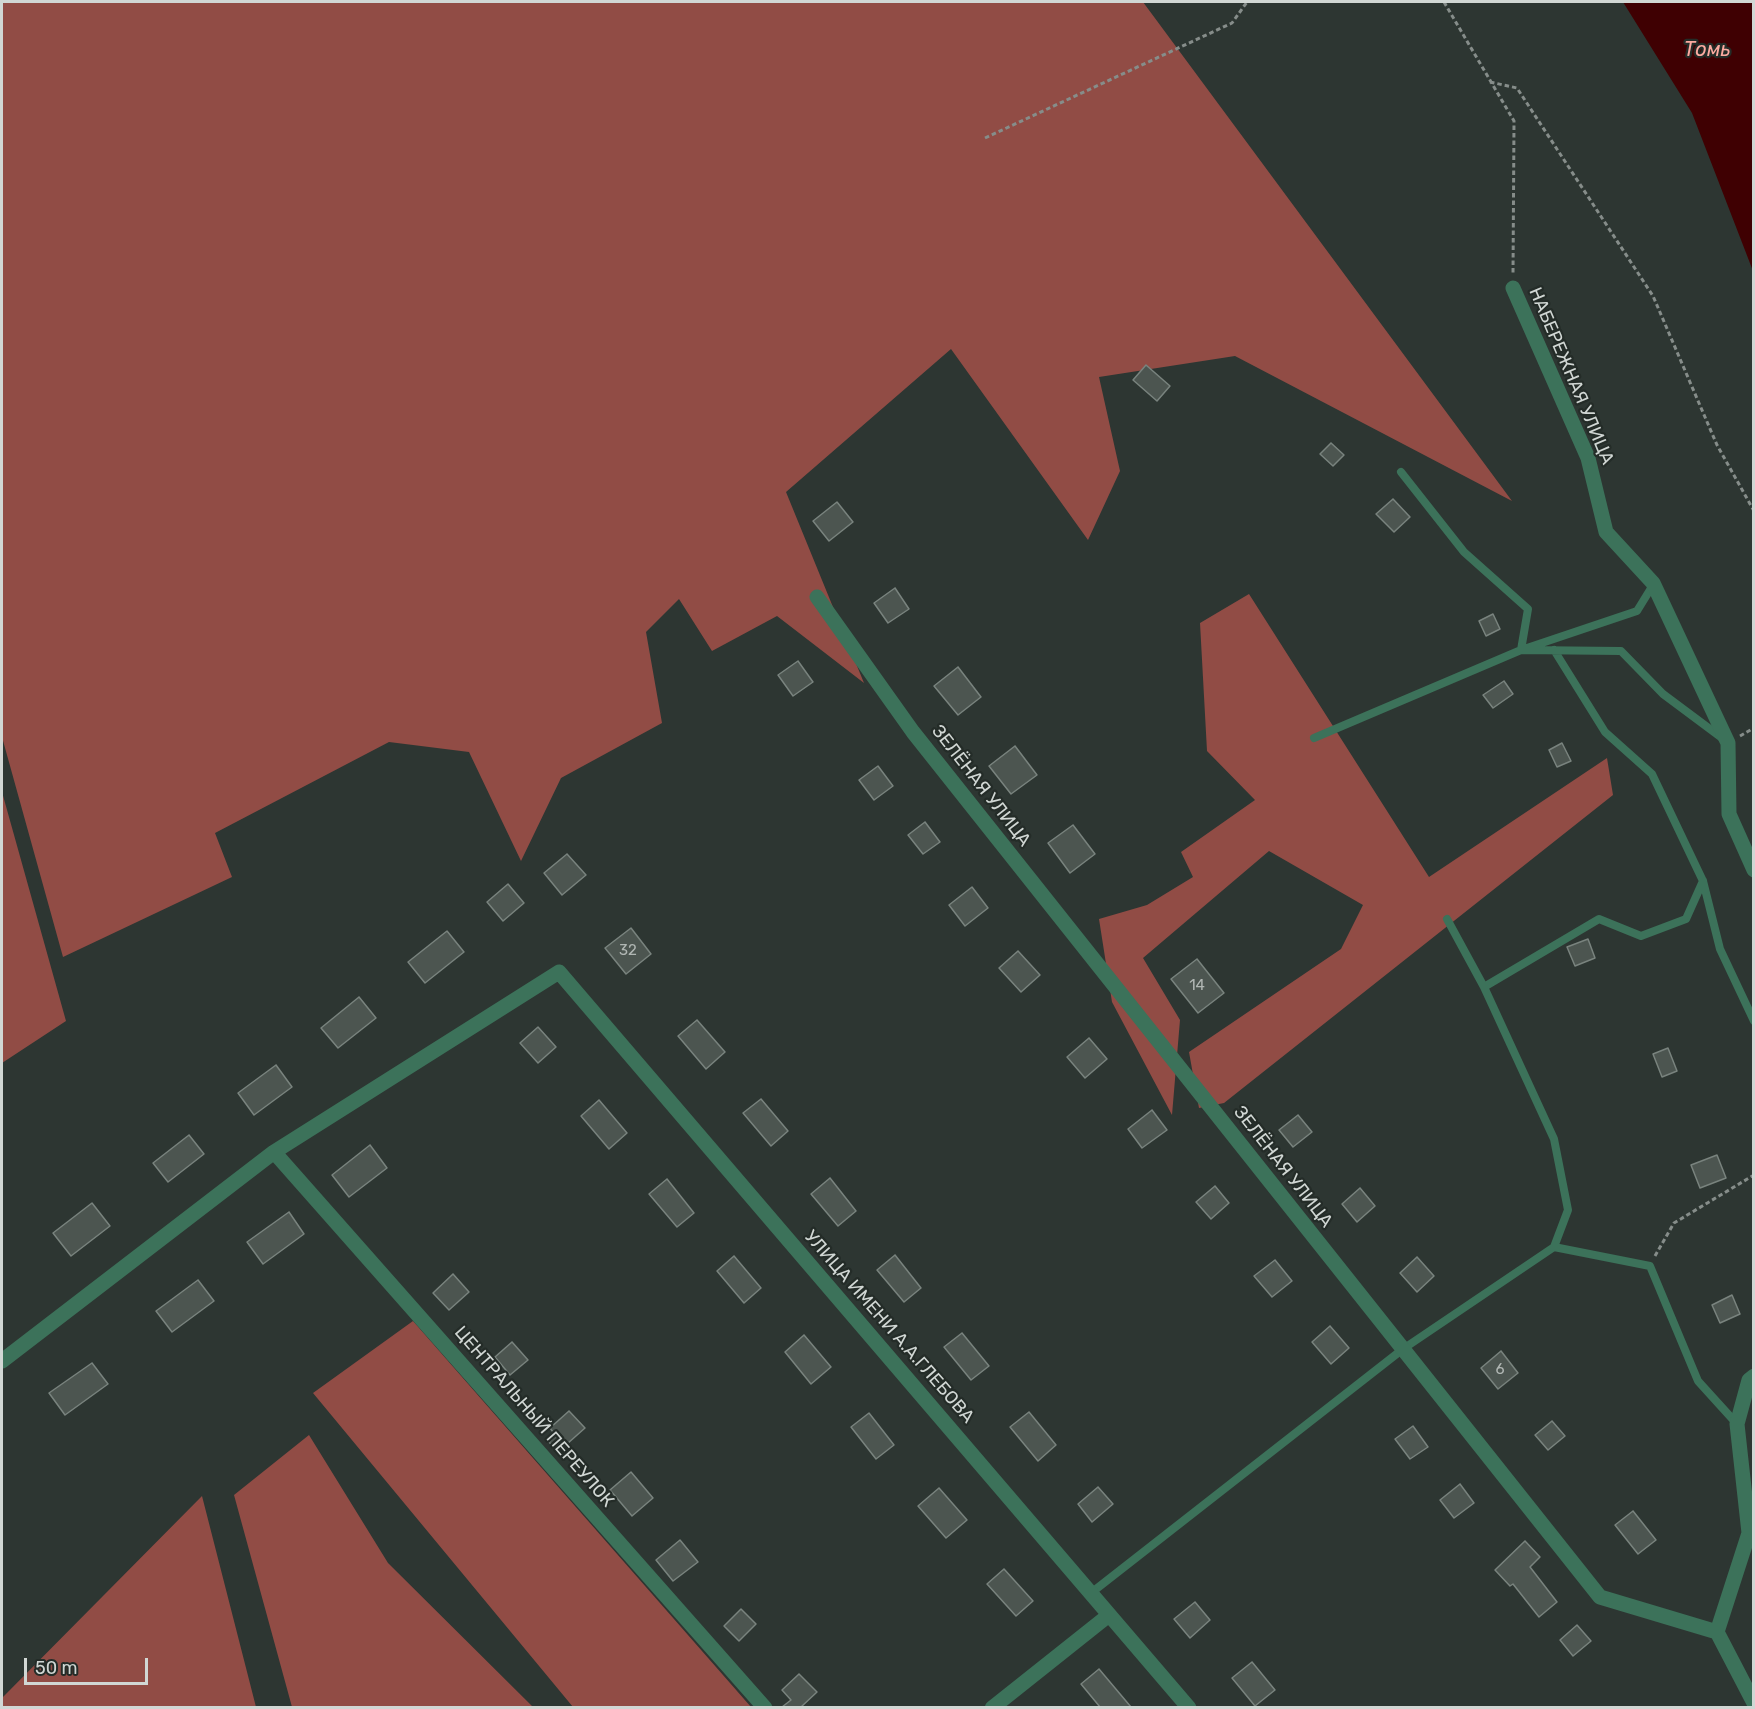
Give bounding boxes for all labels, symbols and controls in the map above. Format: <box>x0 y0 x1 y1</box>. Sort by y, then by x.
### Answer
water label: Томь <box>1684 38 1730 62</box>
street label: НАБЕРЕЖНАЯ УЛИЦА <box>1524 284 1618 468</box>
street label: ЗЕЛЁНАЯ УЛИЦА <box>927 721 1035 851</box>
house number: 32 <box>619 942 637 960</box>
house number: 14 <box>1189 977 1205 995</box>
street label: ЗЕЛЁНАЯ УЛИЦА <box>1229 1102 1337 1232</box>
street label: УЛИЦА ИМЕНИ А.А.ГЛЕБОВА <box>799 1226 979 1428</box>
street label: ЦЕНТРАЛЬНЫЙ ПЕРЕУЛОК <box>450 1322 618 1512</box>
house number: 6 <box>1495 1361 1505 1379</box>
scale bar <box>27 1646 152 1684</box>
text: 50 m <box>35 1657 78 1679</box>

